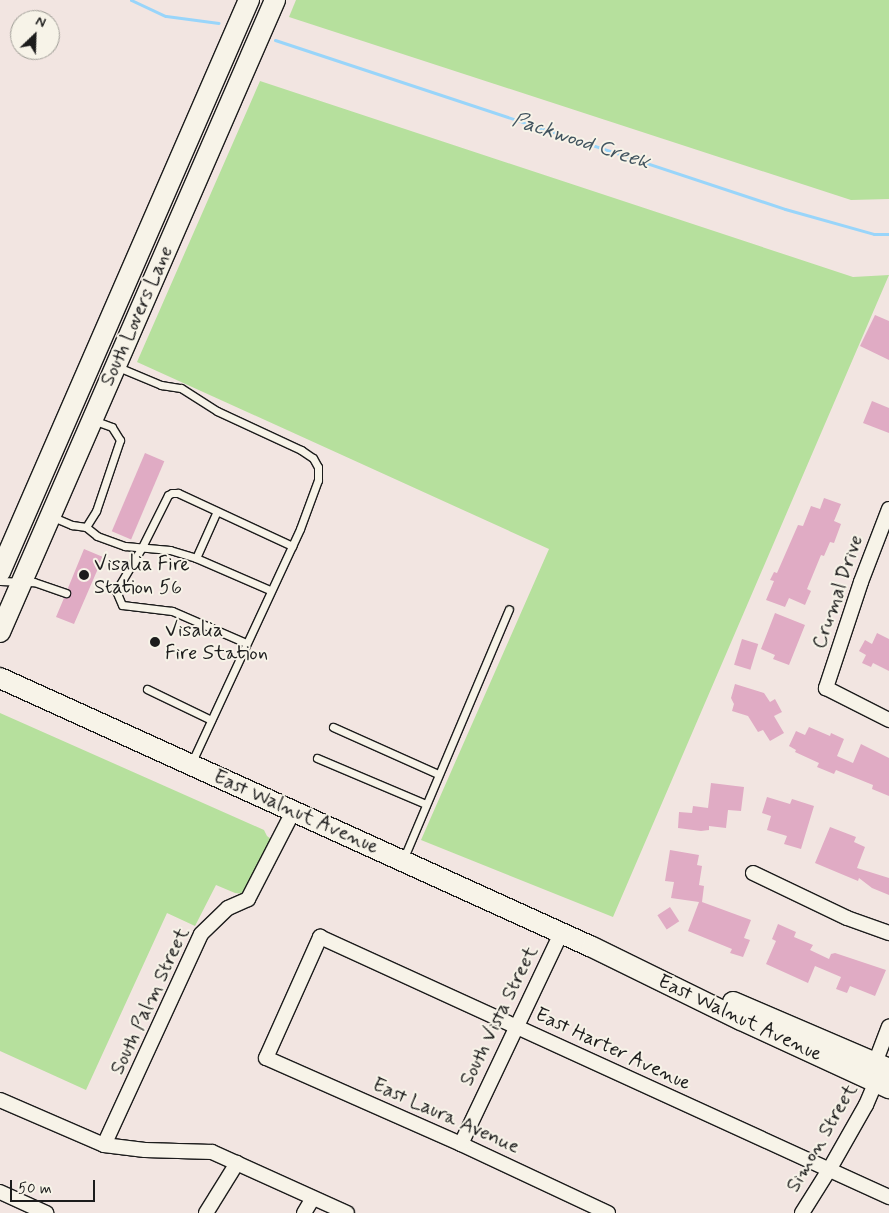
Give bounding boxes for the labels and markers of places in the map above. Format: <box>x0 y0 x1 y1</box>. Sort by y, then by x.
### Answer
place label: Visalia Fire Station 56 <box>94 552 190 599</box>
marker: Visalia Fire Station 56 <box>78 569 90 581</box>
place label: Visalia Fire Station <box>165 618 262 665</box>
marker: Visalia Fire Station <box>149 636 161 648</box>

